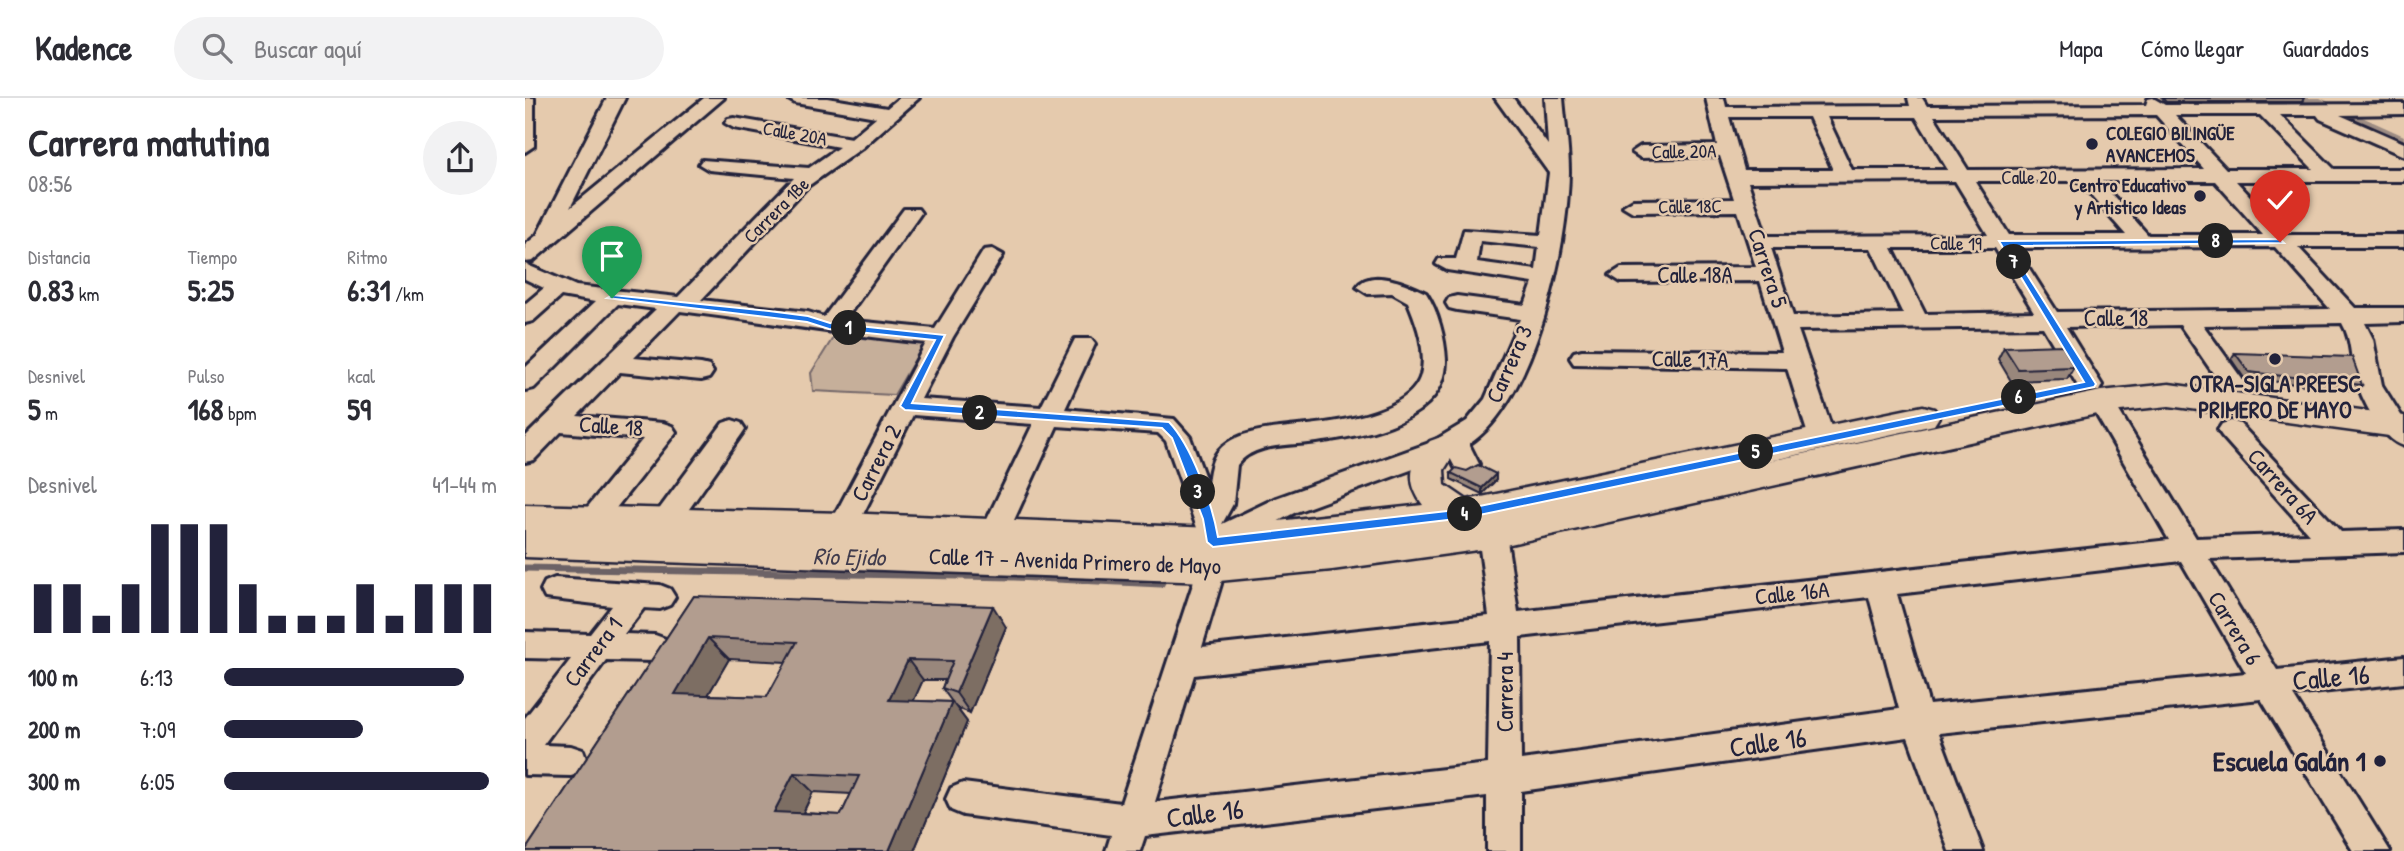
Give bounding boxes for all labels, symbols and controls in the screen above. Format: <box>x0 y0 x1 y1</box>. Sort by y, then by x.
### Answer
search box <box>174 17 664 80</box>
text: Kadence <box>35 26 132 70</box>
icon: search <box>198 29 236 67</box>
text: Buscar aquí <box>254 31 362 66</box>
text: Mapa <box>2059 32 2103 64</box>
text: Cómo llegar <box>2141 32 2244 64</box>
text: Guardados <box>2282 32 2369 64</box>
street label: Calle 20A <box>761 115 829 151</box>
text: Carrera matutina <box>28 116 269 168</box>
place label: COLEGIO BILINGÜE AVANCEMOS <box>2106 120 2235 168</box>
button: share <box>423 121 497 195</box>
marker: COLEGIO BILINGÜE AVANCEMOS <box>2084 136 2100 152</box>
street label: Calle 20A <box>1651 137 1717 165</box>
street label: Calle 20 <box>2001 164 2057 190</box>
text: 08:56 <box>28 168 73 199</box>
pin <box>2250 170 2310 242</box>
street label: Carrera 1Be <box>737 171 815 249</box>
place label: Centro Educativo y Artistico Ideas <box>2069 172 2187 221</box>
icon: check <box>2261 181 2299 219</box>
marker: Centro Educativo y Artistico Ideas <box>2192 188 2208 204</box>
street label: Calle 18C <box>1658 192 1722 220</box>
pin: 8 <box>2199 223 2233 258</box>
street label: Carrera 5 <box>1741 224 1796 312</box>
pin <box>582 226 642 298</box>
text: 8 <box>2211 227 2220 253</box>
street label: Calle 19 <box>1930 230 1982 256</box>
icon: arrive <box>593 237 631 275</box>
text: Distancia <box>28 244 90 270</box>
text: Tiempo <box>188 244 237 270</box>
text: Ritmo <box>347 244 387 270</box>
pin: 7 <box>1997 244 2031 280</box>
text: 7 <box>2009 248 2018 274</box>
street label: Calle 18A <box>1657 259 1733 290</box>
text: 0.83 <box>28 270 74 310</box>
text: 5:25 <box>188 270 234 310</box>
text: 6:31 <box>347 270 391 310</box>
text: km <box>74 281 99 307</box>
text: /km <box>391 281 424 307</box>
street label: Calle 18 <box>2084 302 2148 333</box>
pin: 1 <box>831 310 867 345</box>
text: 1 <box>845 314 852 340</box>
street label: Carrera 3 <box>1478 320 1539 408</box>
street label: Calle 17A <box>1651 342 1729 375</box>
marker: OTRA-SIGLA PREESC PRIMERO DE MAYO <box>2267 351 2283 367</box>
text: Desnivel <box>28 363 85 389</box>
text: Pulso <box>188 363 224 389</box>
text: kcal <box>347 363 375 389</box>
place label: OTRA-SIGLA PREESC PRIMERO DE MAYO <box>2189 368 2361 425</box>
pin: 6 <box>2001 380 2037 414</box>
text: 6 <box>2015 383 2022 409</box>
text: 5 <box>28 389 41 429</box>
text: 168 <box>188 389 224 429</box>
text: 59 <box>347 389 371 429</box>
pin: 2 <box>963 396 997 430</box>
text: 2 <box>975 399 984 425</box>
text: m <box>41 400 58 426</box>
text: bpm <box>224 400 257 426</box>
street label: Calle 18 <box>578 408 644 443</box>
street label: Carrera 2 <box>843 419 908 507</box>
pin: 5 <box>1739 434 1773 470</box>
text: 5 <box>1751 438 1760 464</box>
street label: Carrera 6A <box>2241 441 2326 530</box>
text: Desnivel <box>28 469 97 500</box>
text: 41–44 m <box>432 469 497 500</box>
pin: 3 <box>1181 474 1215 510</box>
text: 3 <box>1193 478 1202 504</box>
pin: 4 <box>1447 496 1483 532</box>
text: 4 <box>1461 500 1468 526</box>
water label: Río Ejido <box>813 539 888 573</box>
street label: Calle 17 - Avenida Primero de Mayo <box>928 540 1222 581</box>
street label: Calle 16A <box>1753 573 1831 612</box>
street label: Carrera 6 <box>2201 585 2270 670</box>
street label: Carrera 1 <box>556 610 629 693</box>
street label: Carrera 4 <box>1489 652 1520 732</box>
street label: Calle 16 <box>2291 655 2371 699</box>
text: 100 m <box>28 662 78 693</box>
text: 6:13 <box>140 662 173 693</box>
text: 200 m <box>28 714 80 745</box>
text: 7:09 <box>140 714 175 745</box>
street label: Calle 16 <box>1727 718 1809 766</box>
place label: Escuela Galán 1 <box>2213 742 2366 780</box>
marker: Escuela Galán 1 <box>2372 753 2388 769</box>
text: 300 m <box>28 766 80 797</box>
text: 6:05 <box>140 766 175 797</box>
street label: Calle 16 <box>1164 789 1246 837</box>

